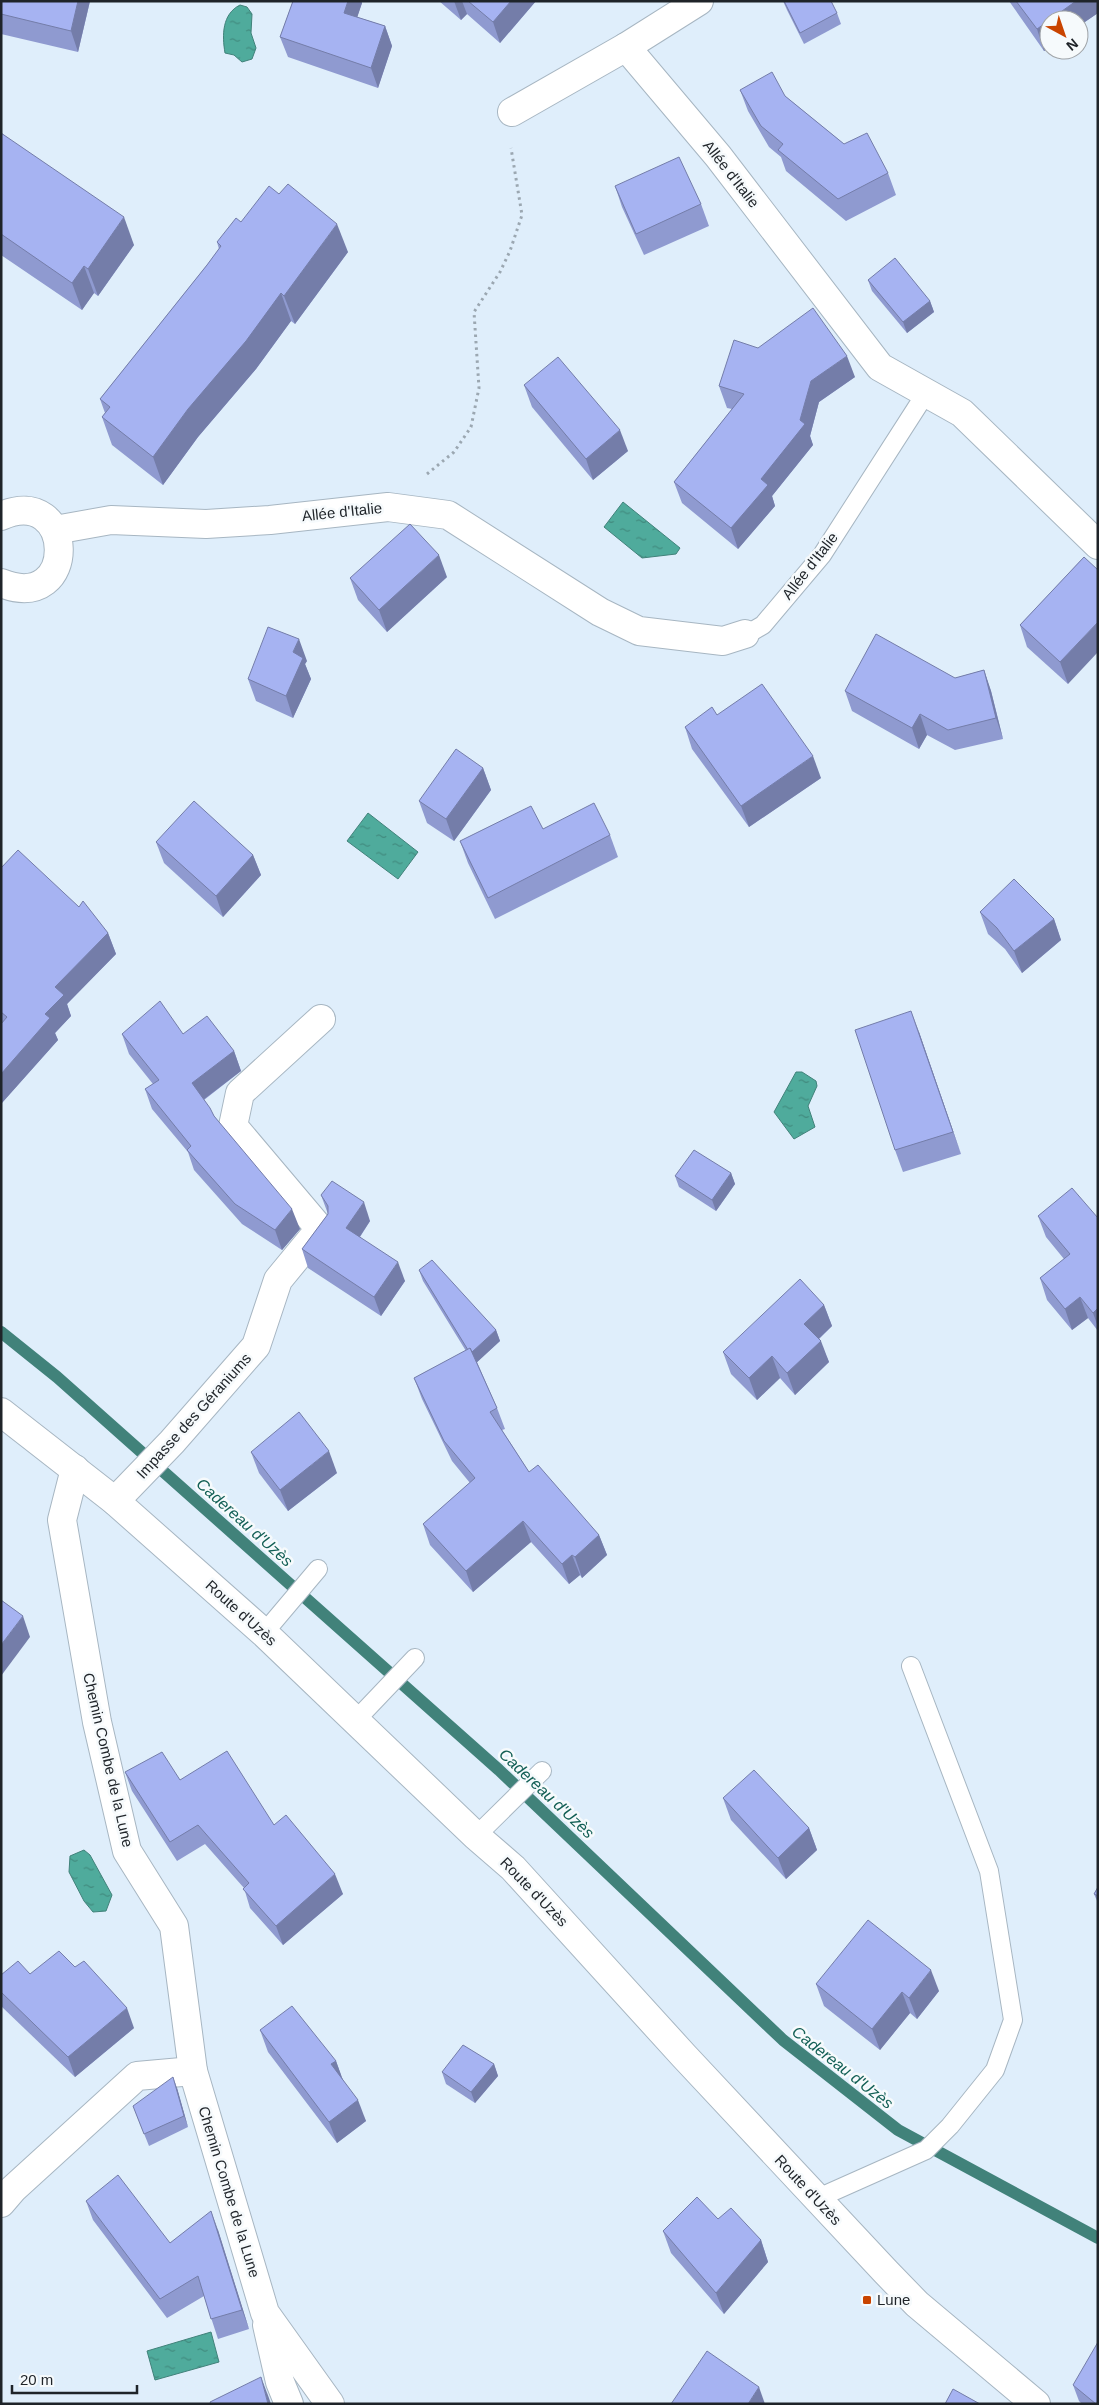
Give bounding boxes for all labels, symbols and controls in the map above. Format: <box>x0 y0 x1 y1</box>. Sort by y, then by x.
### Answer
north arrow <box>1039 10 1089 60</box>
text: N <box>1063 36 1081 54</box>
street label: Allée d'Italie <box>700 137 763 211</box>
street label: Allée d'Italie <box>301 499 383 524</box>
street label: Allée d'Italie <box>778 529 841 603</box>
street label: Impasse des Géraniums <box>133 1350 254 1482</box>
water label: Cadereau d'Uzès <box>193 1475 296 1570</box>
street label: Route d'Uzès <box>202 1576 280 1649</box>
street label: Chemin Combe de la Lune <box>80 1671 137 1849</box>
water label: Cadereau d'Uzès <box>496 1745 597 1842</box>
street label: Route d'Uzès <box>497 1854 572 1930</box>
water label: Cadereau d'Uzès <box>789 2023 896 2112</box>
street label: Chemin Combe de la Lune <box>195 2104 264 2280</box>
street label: Route d'Uzès <box>772 2151 845 2228</box>
place label: Lune <box>877 2291 910 2308</box>
marker: Lune <box>861 2294 873 2306</box>
scale bar <box>12 2362 138 2394</box>
text: 20 m <box>20 2371 53 2388</box>

